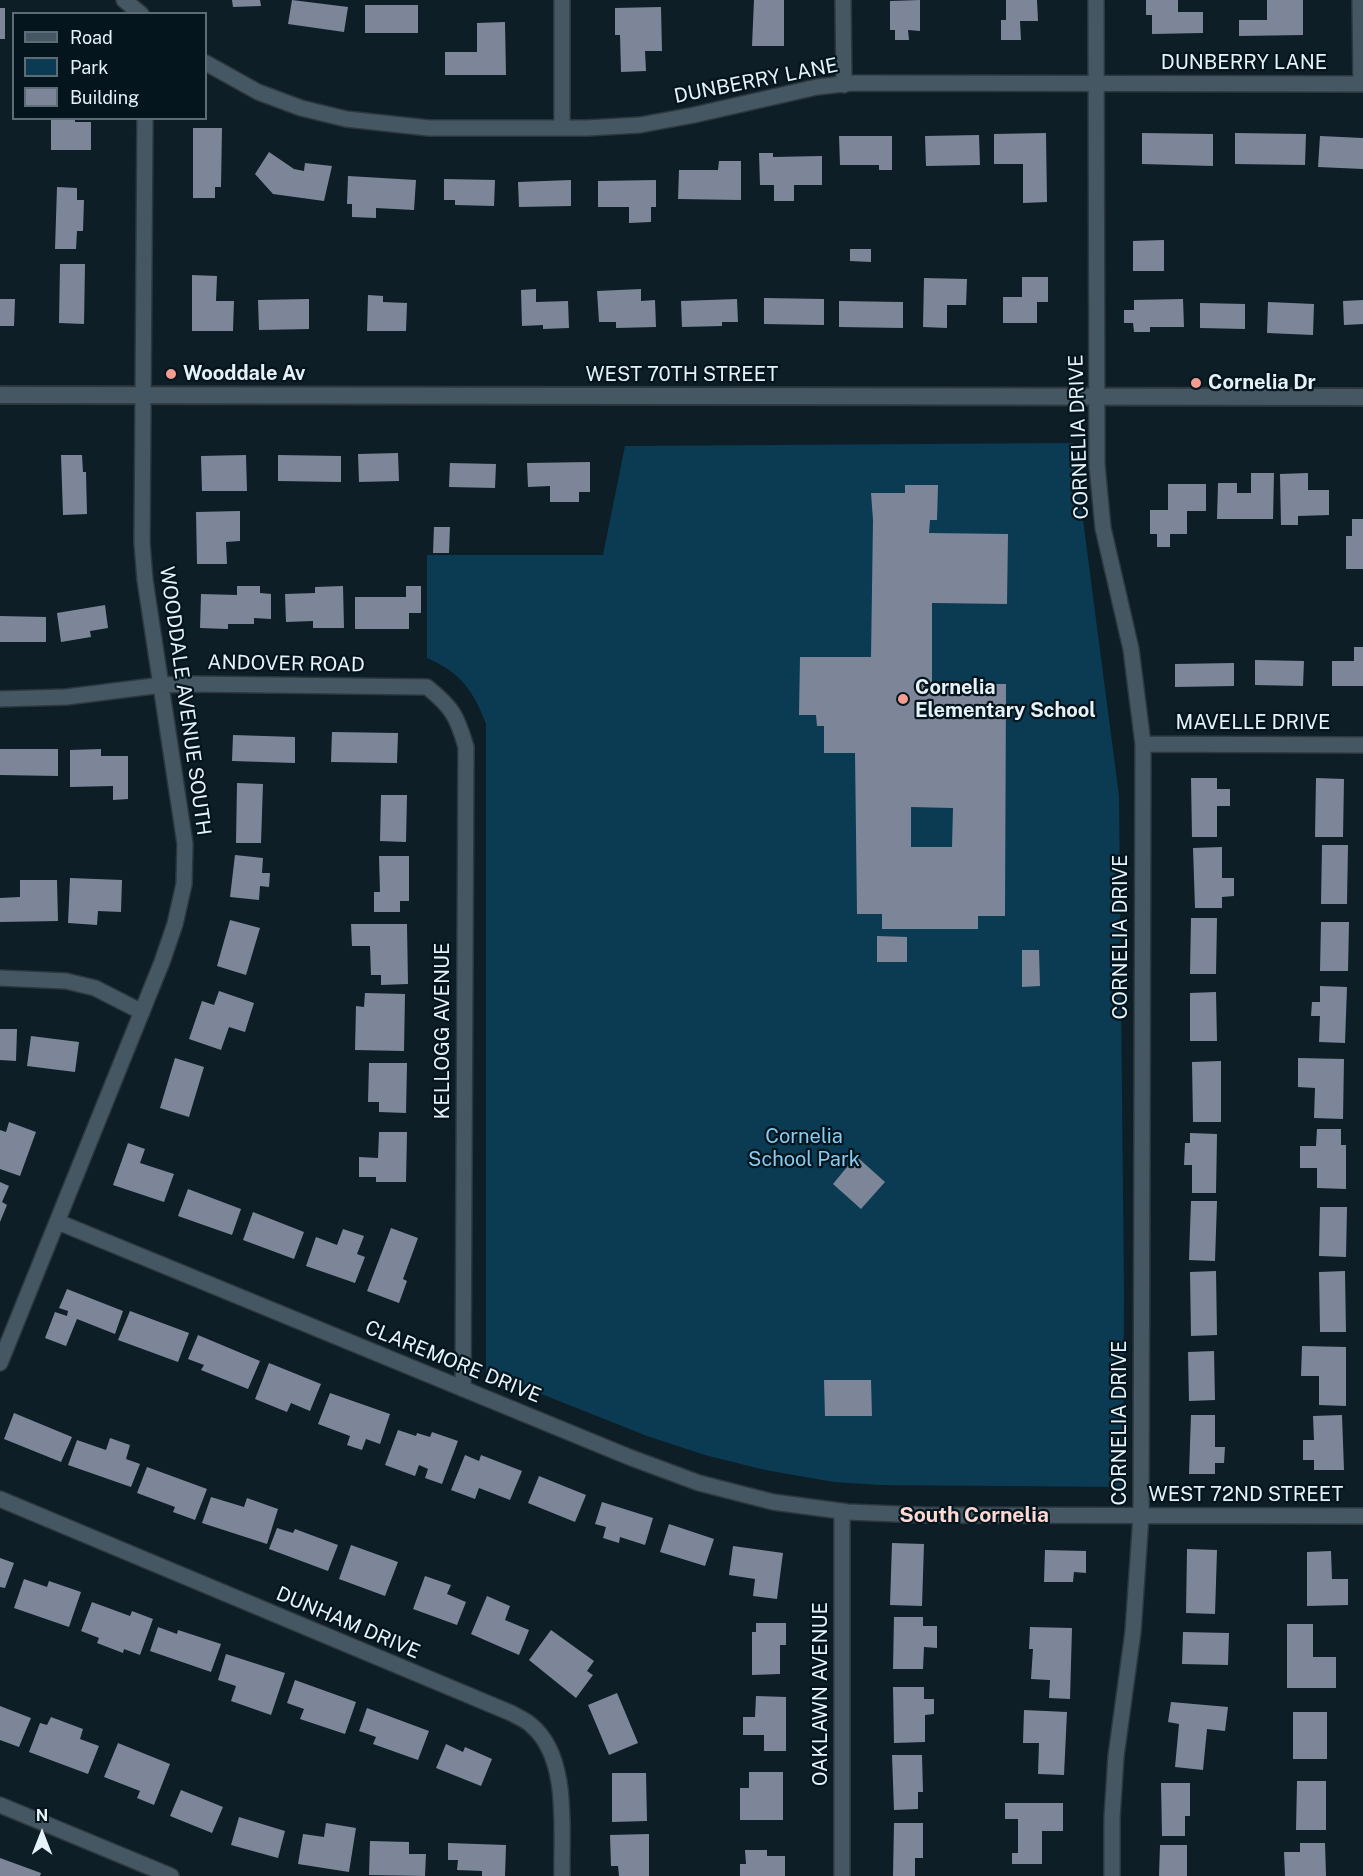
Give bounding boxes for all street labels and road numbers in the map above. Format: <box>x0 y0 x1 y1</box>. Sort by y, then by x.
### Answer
street label: DUNBERRY LANE <box>1161 51 1327 75</box>
street label: DUNBERRY LANE <box>672 53 840 109</box>
street label: CORNELIA DRIVE <box>1064 354 1094 520</box>
street label: WEST 70TH STREET <box>586 363 778 387</box>
street label: WOODDALE AVENUE SOUTH <box>154 565 216 837</box>
street label: ANDOVER ROAD <box>207 651 365 677</box>
street label: MAVELLE DRIVE <box>1176 711 1330 735</box>
street label: CORNELIA DRIVE <box>1109 855 1133 1019</box>
street label: KELLOGG AVENUE <box>431 943 455 1119</box>
street label: CLAREMORE DRIVE <box>361 1316 545 1408</box>
street label: CORNELIA DRIVE <box>1108 1341 1132 1505</box>
street label: WEST 72ND STREET <box>1149 1483 1343 1507</box>
street label: DUNHAM DRIVE <box>272 1582 424 1664</box>
street label: OAKLAWN AVENUE <box>809 1602 833 1786</box>

